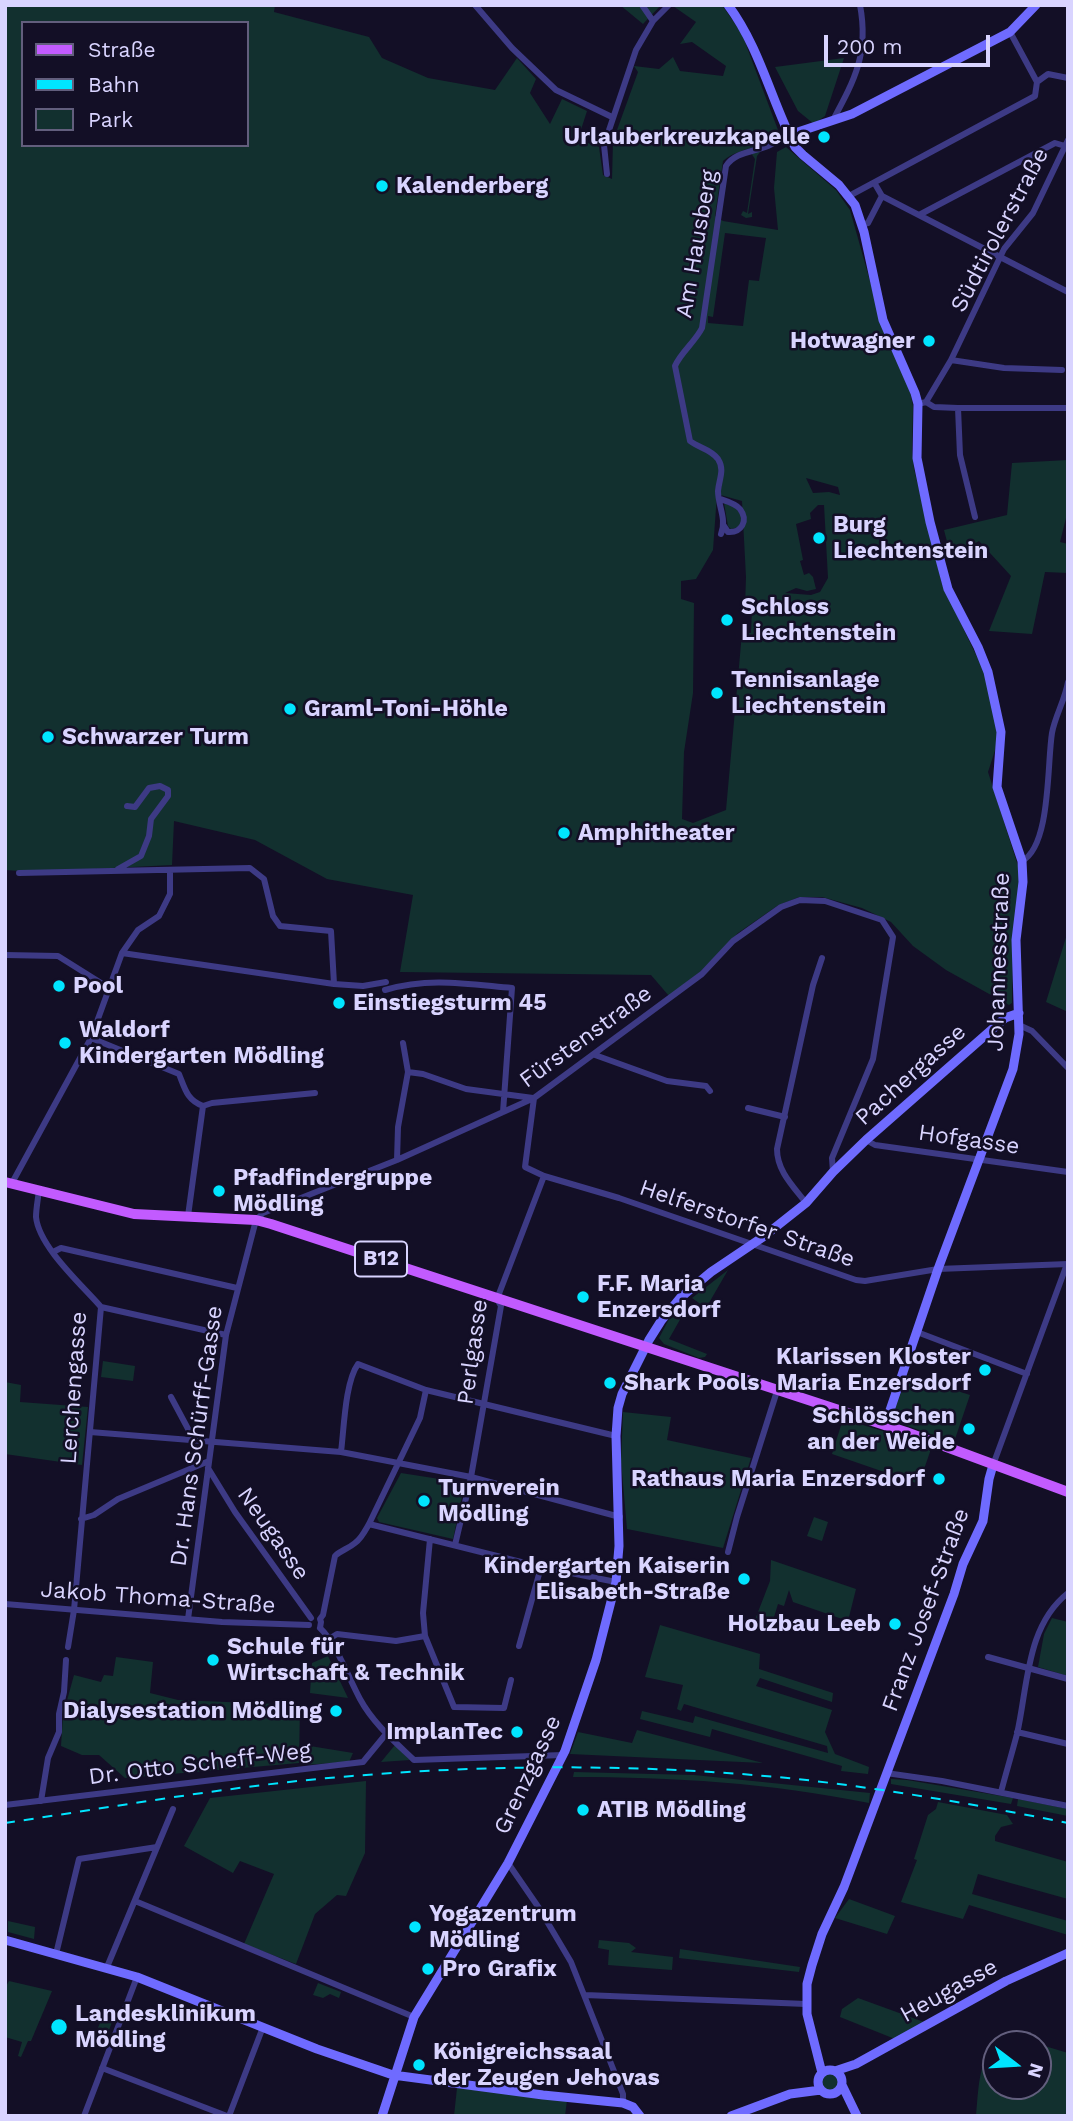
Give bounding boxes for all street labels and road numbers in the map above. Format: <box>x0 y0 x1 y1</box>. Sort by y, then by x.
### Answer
street label: Südtirolerstraße <box>945 143 1055 317</box>
street label: Am Hausberg <box>670 168 724 320</box>
street label: Johannesstraße <box>982 872 1016 1052</box>
street label: Fürstenstraße <box>514 980 658 1094</box>
street label: Pachergasse <box>850 1018 972 1132</box>
street label: Hofgasse <box>917 1119 1021 1161</box>
street label: Helferstorfer Straße <box>636 1174 858 1274</box>
road number: B12 <box>355 1242 407 1276</box>
street label: Perlgasse <box>452 1297 494 1407</box>
street label: Dr. Hans Schürff-Gasse <box>165 1304 229 1568</box>
street label: Lerchengasse <box>55 1311 93 1465</box>
street label: Neugasse <box>231 1482 315 1586</box>
street label: Franz Josef-Straße <box>876 1505 976 1715</box>
street label: Jakob Thoma-Straße <box>40 1576 276 1620</box>
street label: Grenzgasse <box>488 1711 568 1839</box>
street label: Dr. Otto Scheff-Weg <box>87 1737 313 1791</box>
street label: Heugasse <box>896 1953 1002 2029</box>

